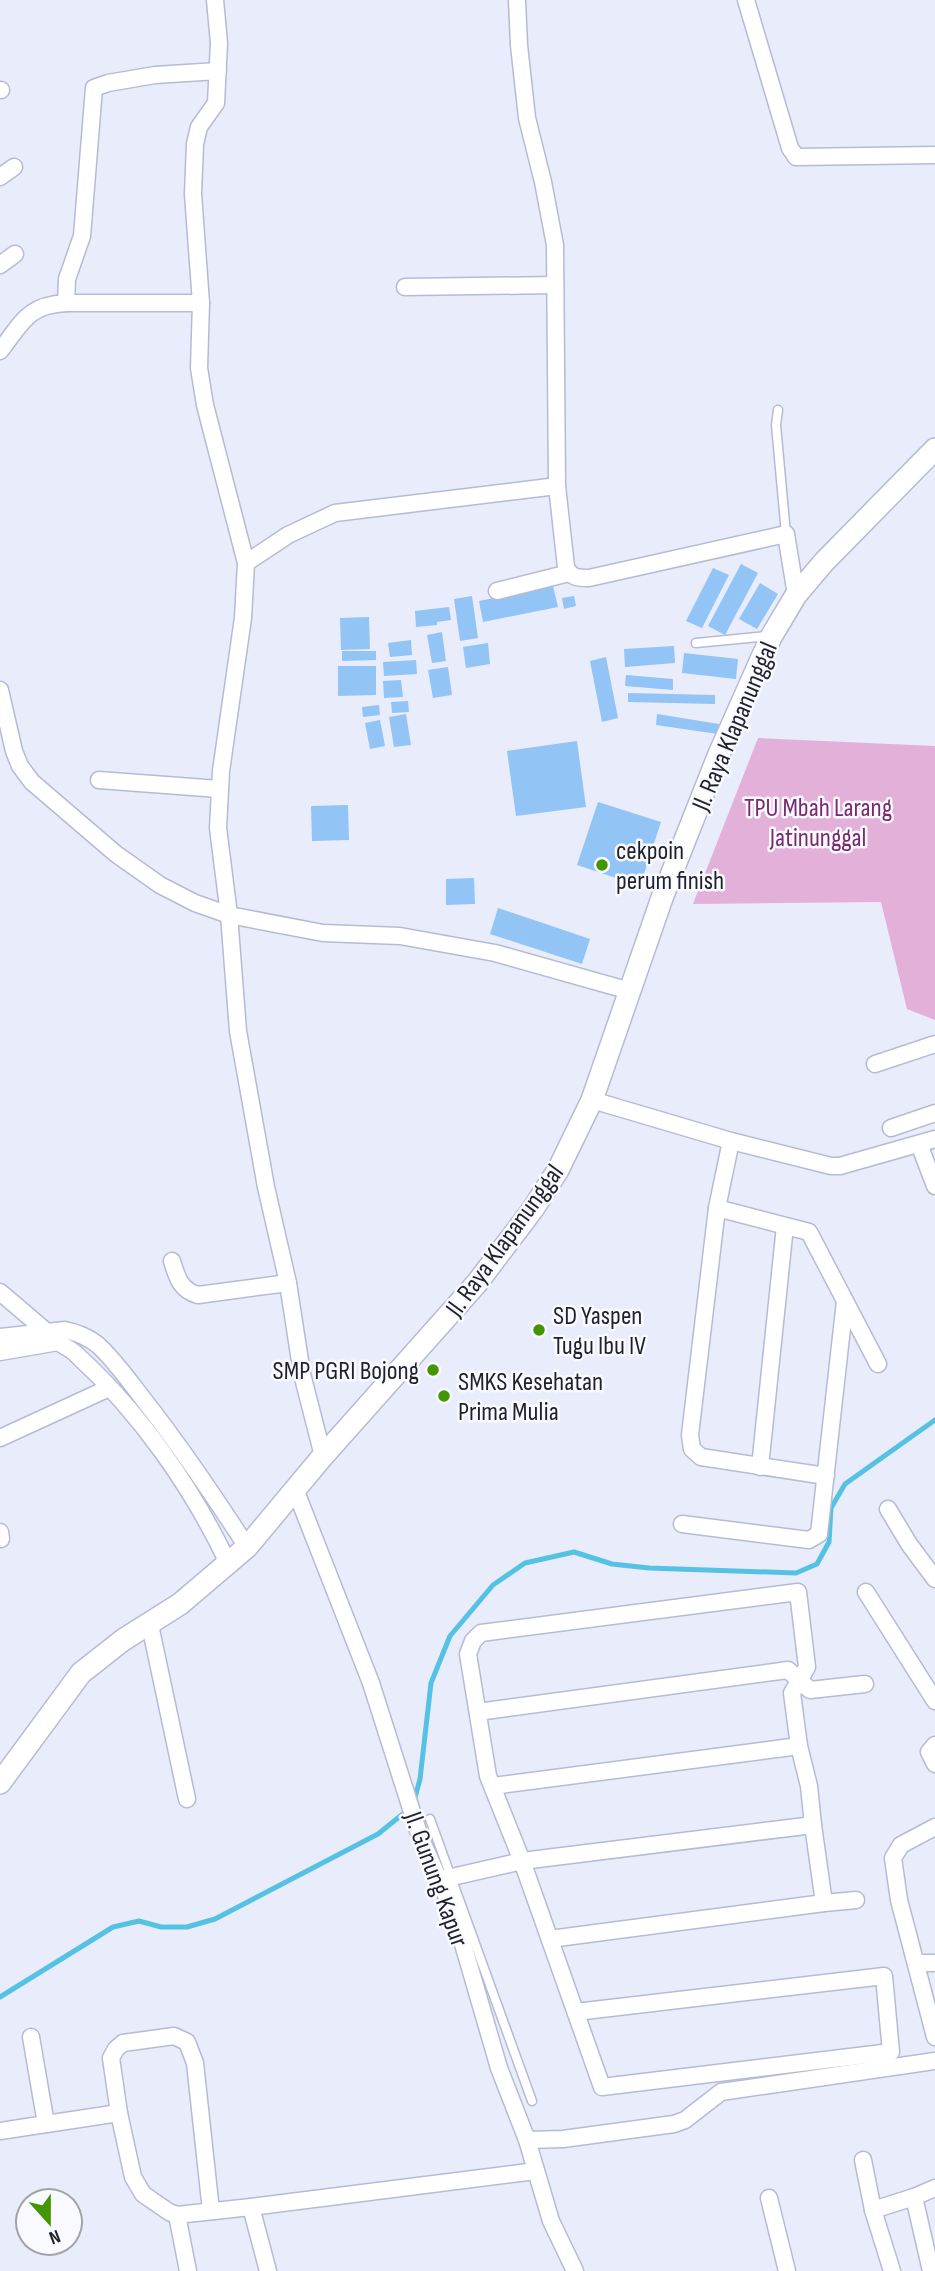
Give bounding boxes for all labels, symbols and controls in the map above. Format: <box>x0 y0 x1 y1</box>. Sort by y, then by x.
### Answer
street label: Jl. Raya Klapanunggal <box>685 638 785 817</box>
park label: TPU Mbah Larang Jatinunggal <box>744 793 892 854</box>
place label: cekpoin perum finish <box>616 836 724 897</box>
marker: cekpoin perum finish <box>594 857 610 873</box>
street label: Jl. Raya Klapanunggal <box>439 1159 571 1324</box>
place label: SD Yaspen Tugu Ibu IV <box>553 1301 646 1362</box>
marker: SD Yaspen Tugu Ibu IV <box>531 1322 547 1338</box>
place label: SMP PGRI Bojong <box>273 1356 419 1387</box>
marker: SMP PGRI Bojong <box>425 1362 441 1378</box>
place label: SMKS Kesehatan Prima Mulia <box>458 1367 603 1428</box>
marker: SMKS Kesehatan Prima Mulia <box>436 1388 452 1404</box>
street label: Jl. Gunung Kapur <box>396 1807 475 1952</box>
north arrow <box>14 2187 84 2257</box>
text: N <box>46 2224 63 2249</box>

